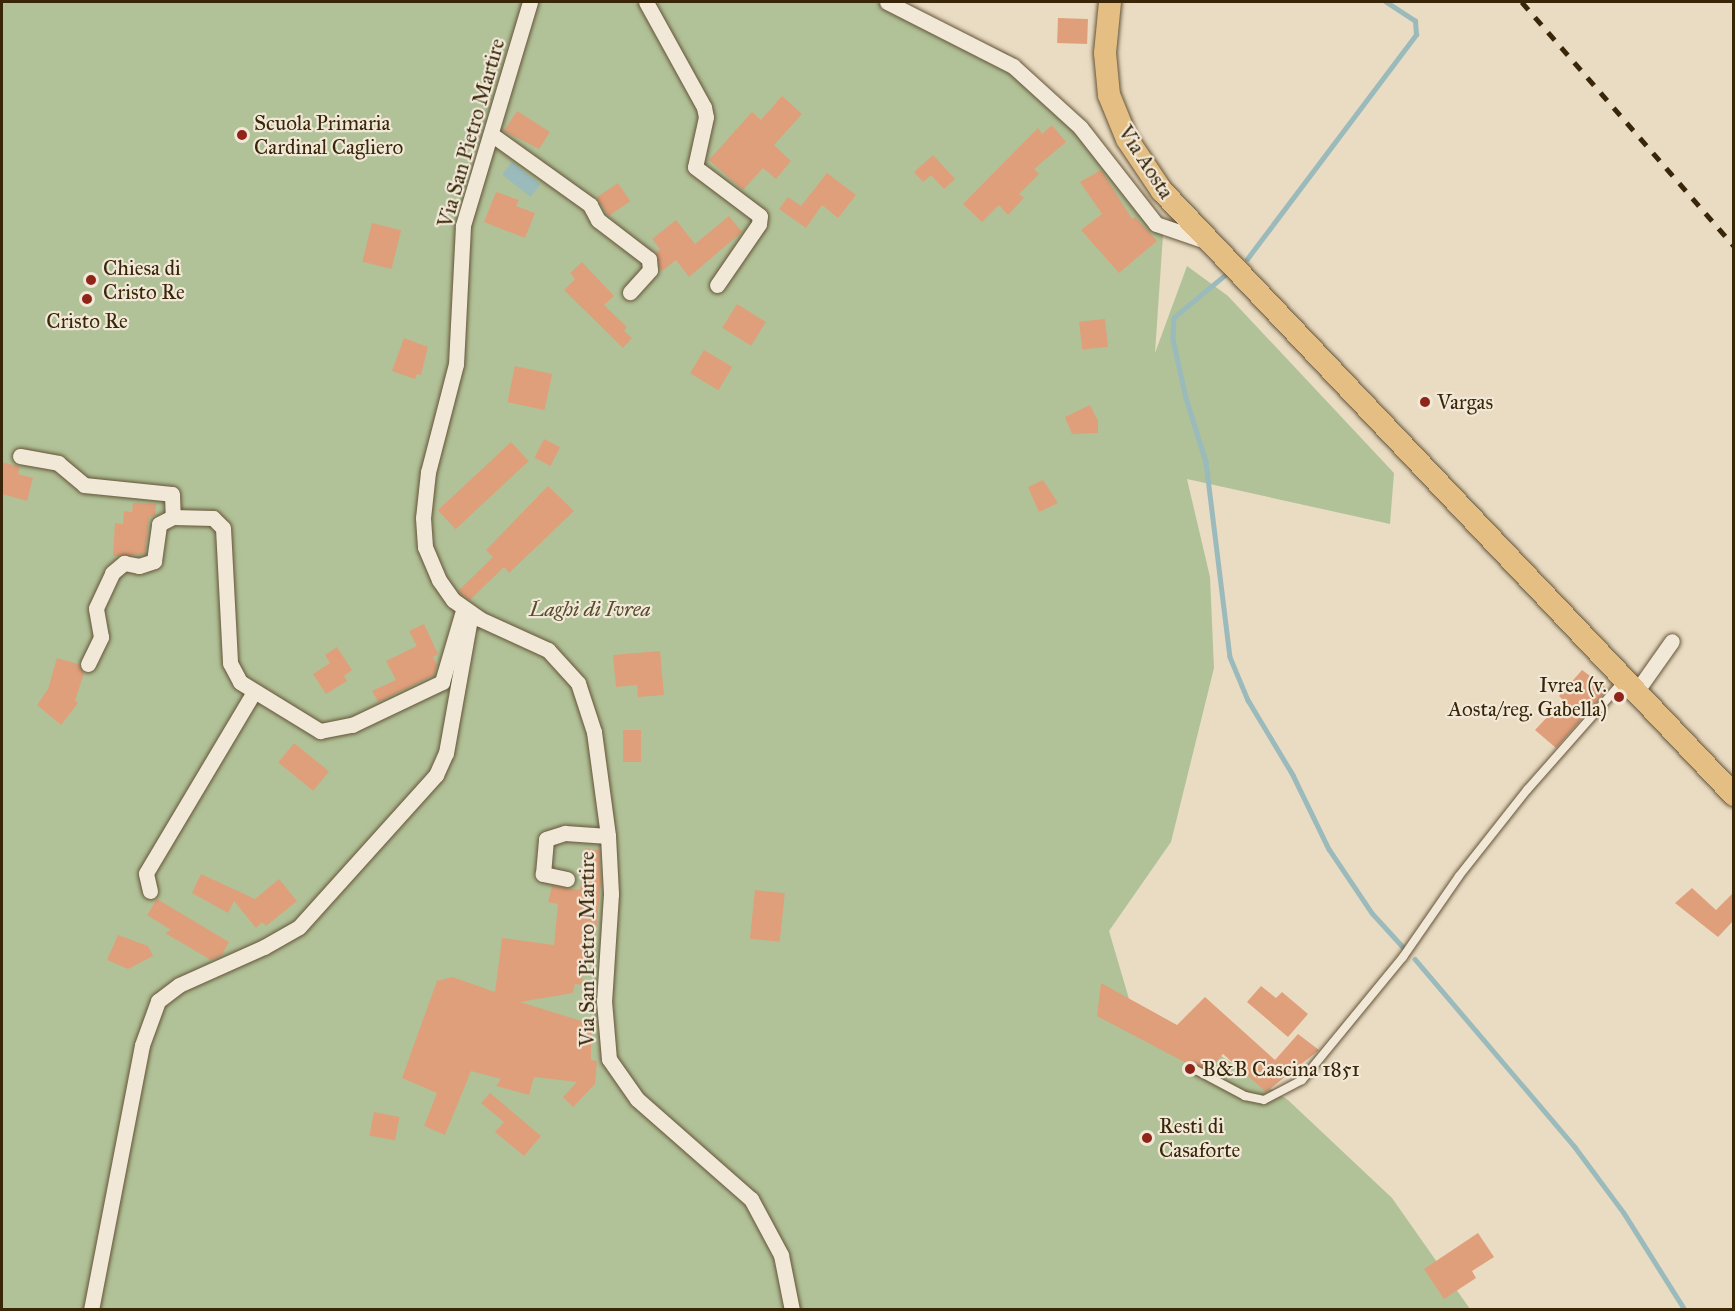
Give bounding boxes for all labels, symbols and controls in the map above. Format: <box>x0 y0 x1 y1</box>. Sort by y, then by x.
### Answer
street label: Via San Pietro Martire <box>432 36 510 230</box>
place label: Scuola Primaria Cardinal Cagliero <box>254 110 403 160</box>
street label: Via Aosta <box>1113 121 1179 203</box>
marker: Scuola Primaria Cardinal Cagliero <box>235 128 249 142</box>
place label: Chiesa di Cristo Re <box>103 255 185 305</box>
marker: Chiesa di Cristo Re <box>84 273 98 287</box>
marker: Cristo Re <box>80 292 94 306</box>
place label: Cristo Re <box>46 308 128 334</box>
place label: Vargas <box>1437 389 1493 415</box>
marker: Vargas <box>1418 395 1432 409</box>
park label: Laghi di Ivrea <box>529 596 651 622</box>
place label: Ivrea (v. Aosta/reg. Gabella) <box>1448 672 1607 722</box>
marker: Ivrea (v. Aosta/reg. Gabella) <box>1612 690 1626 704</box>
street label: Via San Pietro Martire <box>574 851 600 1047</box>
place label: B&B Cascina 1851 <box>1202 1056 1360 1082</box>
marker: B&B Cascina 1851 <box>1183 1062 1197 1076</box>
place label: Resti di Casaforte <box>1159 1113 1240 1163</box>
marker: Resti di Casaforte <box>1140 1131 1154 1145</box>

